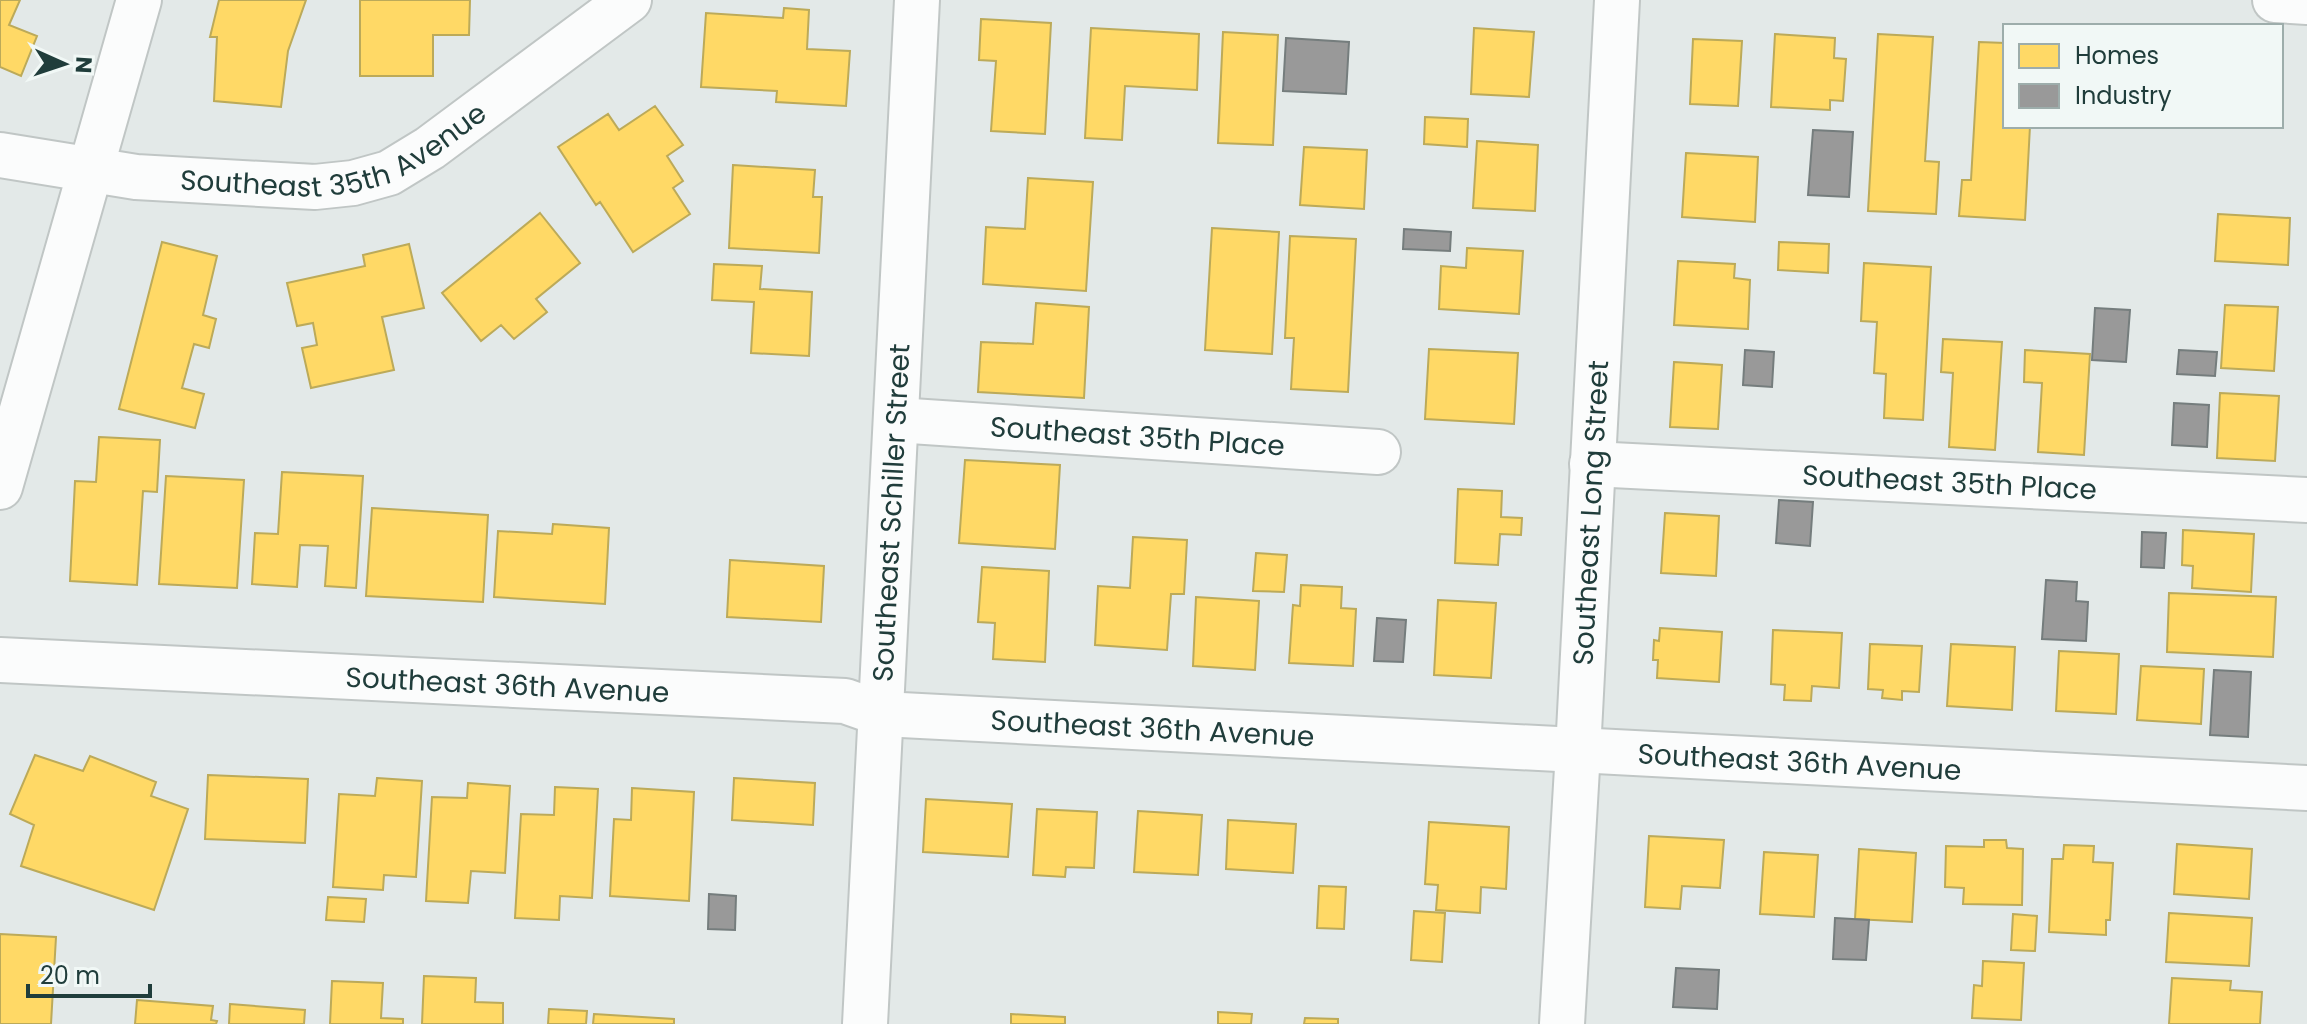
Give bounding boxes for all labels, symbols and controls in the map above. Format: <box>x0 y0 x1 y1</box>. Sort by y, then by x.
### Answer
north arrow <box>24 24 104 104</box>
legend <box>2003 24 2283 128</box>
text: Homes <box>2075 39 2159 72</box>
text: N <box>68 56 99 74</box>
text: Industry <box>2075 79 2172 112</box>
street label: Southeast 35th Avenue <box>179 93 494 207</box>
street label: Southeast Schiller Street <box>863 343 919 683</box>
street label: Southeast Long Street <box>1563 359 1618 666</box>
street label: Southeast 35th Place <box>989 407 1286 465</box>
street label: Southeast 35th Place <box>1801 455 2098 509</box>
street label: Southeast 36th Avenue <box>345 657 670 712</box>
street label: Southeast 36th Avenue <box>990 700 1315 756</box>
street label: Southeast 36th Avenue <box>1637 734 1962 790</box>
scale bar <box>28 948 150 998</box>
text: 20 m <box>40 959 100 992</box>

